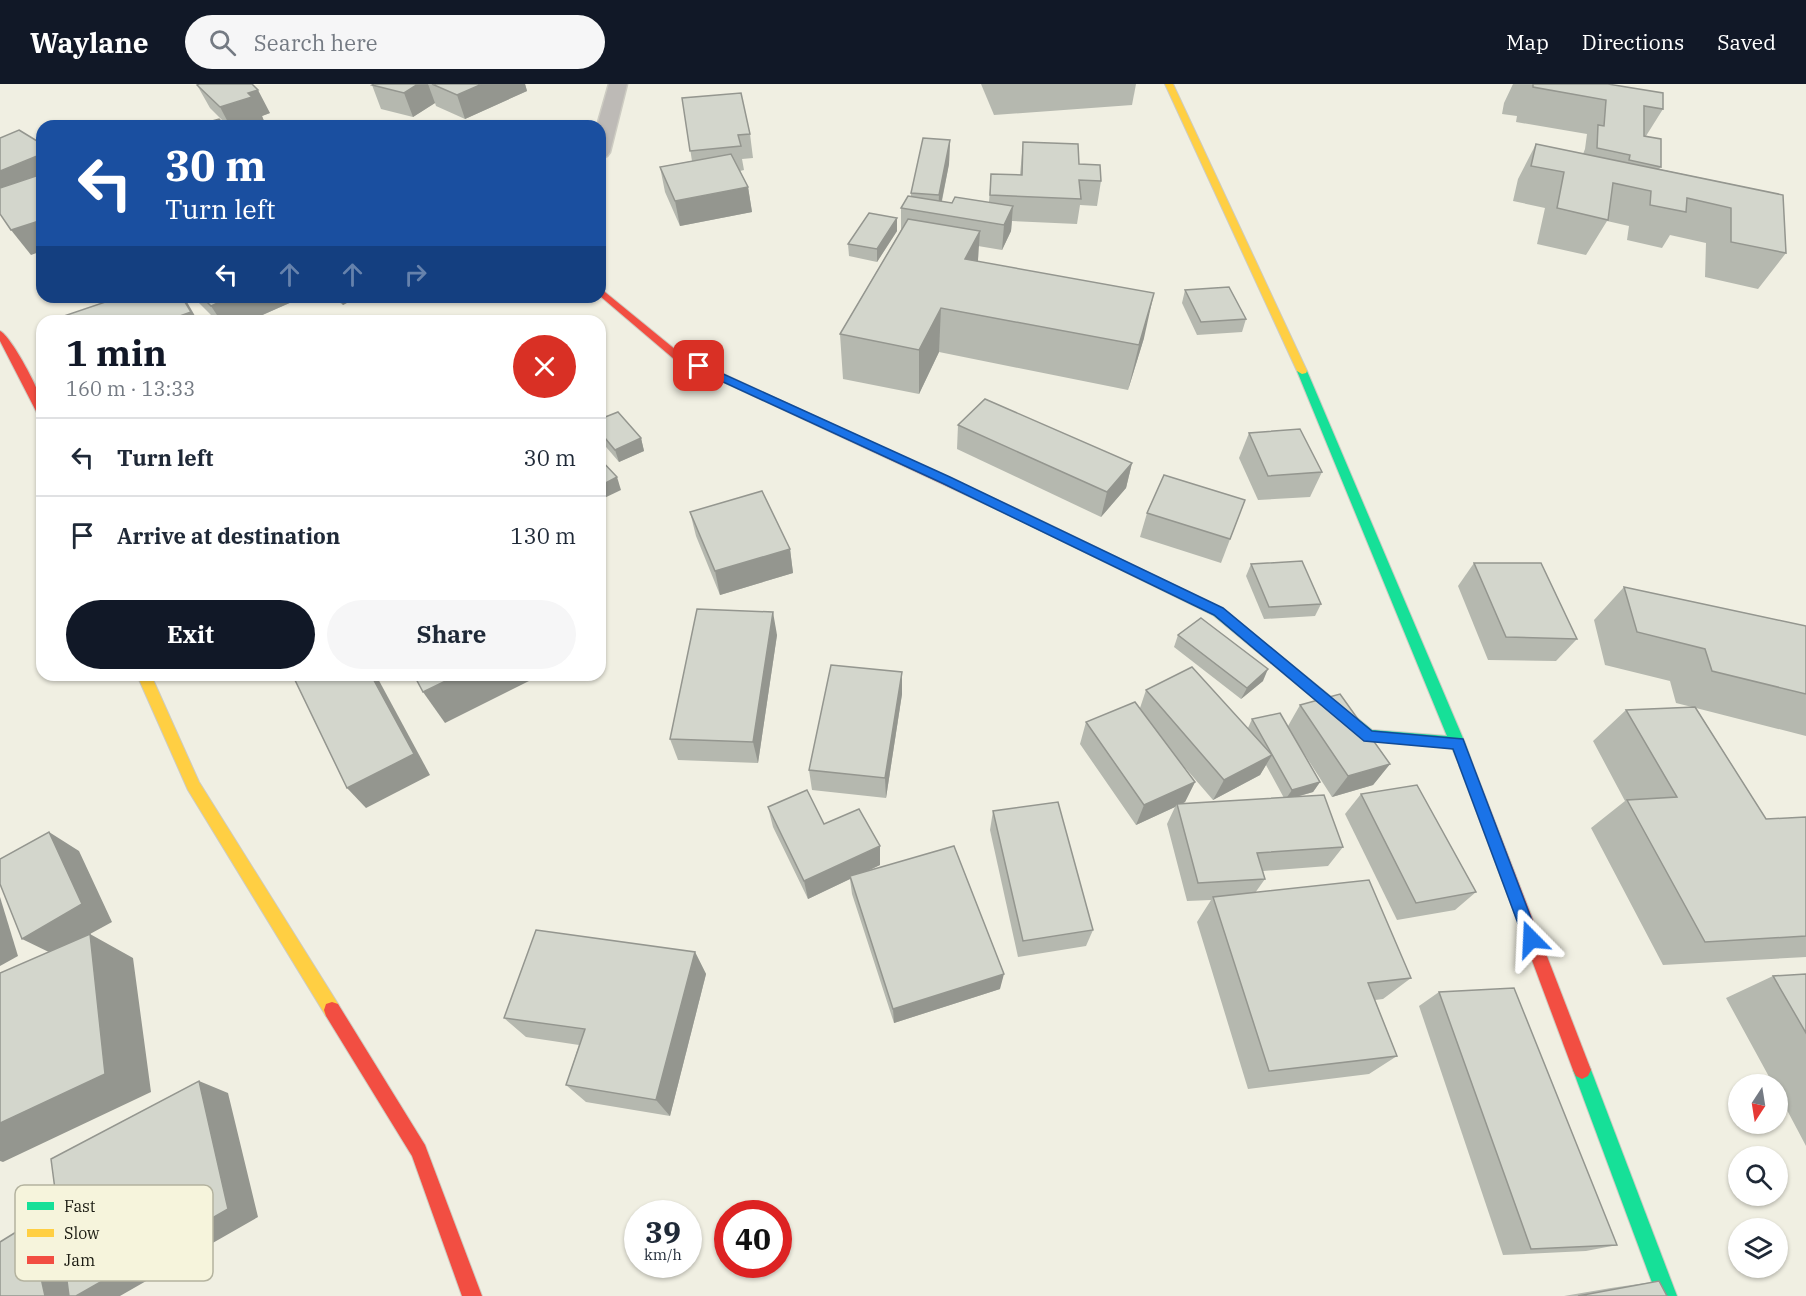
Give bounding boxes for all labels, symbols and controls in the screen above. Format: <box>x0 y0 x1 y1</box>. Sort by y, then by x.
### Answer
search box <box>185 15 605 69</box>
text: Waylane <box>30 24 149 61</box>
icon: search <box>206 26 239 59</box>
text: Search here <box>254 28 378 57</box>
text: Map <box>1506 28 1549 56</box>
text: Directions <box>1582 28 1684 56</box>
text: Saved <box>1717 28 1776 56</box>
text: 30 m <box>165 138 266 193</box>
icon: left <box>66 144 144 222</box>
text: Turn left <box>165 191 276 226</box>
icon: left <box>210 258 243 291</box>
icon: ahead <box>273 258 306 291</box>
icon: ahead <box>336 258 369 291</box>
icon: right <box>399 258 432 291</box>
text: 1 min <box>66 329 167 376</box>
button: close <box>513 335 576 398</box>
pin <box>673 340 724 391</box>
icon: arrive <box>682 349 715 382</box>
text: 160 m · 13:33 <box>66 375 195 402</box>
icon: left <box>66 441 99 474</box>
text: Turn left <box>117 443 213 472</box>
text: 30 m <box>524 443 576 472</box>
icon: arrive <box>66 519 99 552</box>
text: Arrive at destination <box>117 521 340 550</box>
text: 130 m <box>510 521 576 550</box>
button: Exit <box>66 600 315 669</box>
button: Share <box>327 600 576 669</box>
position arrow <box>1499 907 1563 971</box>
north arrow <box>1728 1074 1788 1134</box>
map controls <box>1728 1074 1788 1278</box>
button: search <box>1728 1146 1788 1206</box>
legend <box>15 1185 213 1281</box>
text: Fast <box>64 1196 96 1216</box>
speed limit sign: 40 <box>714 1200 792 1278</box>
text: 39 <box>645 1212 681 1251</box>
button: layers <box>1728 1218 1788 1278</box>
text: Slow <box>64 1223 100 1243</box>
text: km/h <box>644 1245 682 1264</box>
text: Jam <box>64 1250 95 1270</box>

